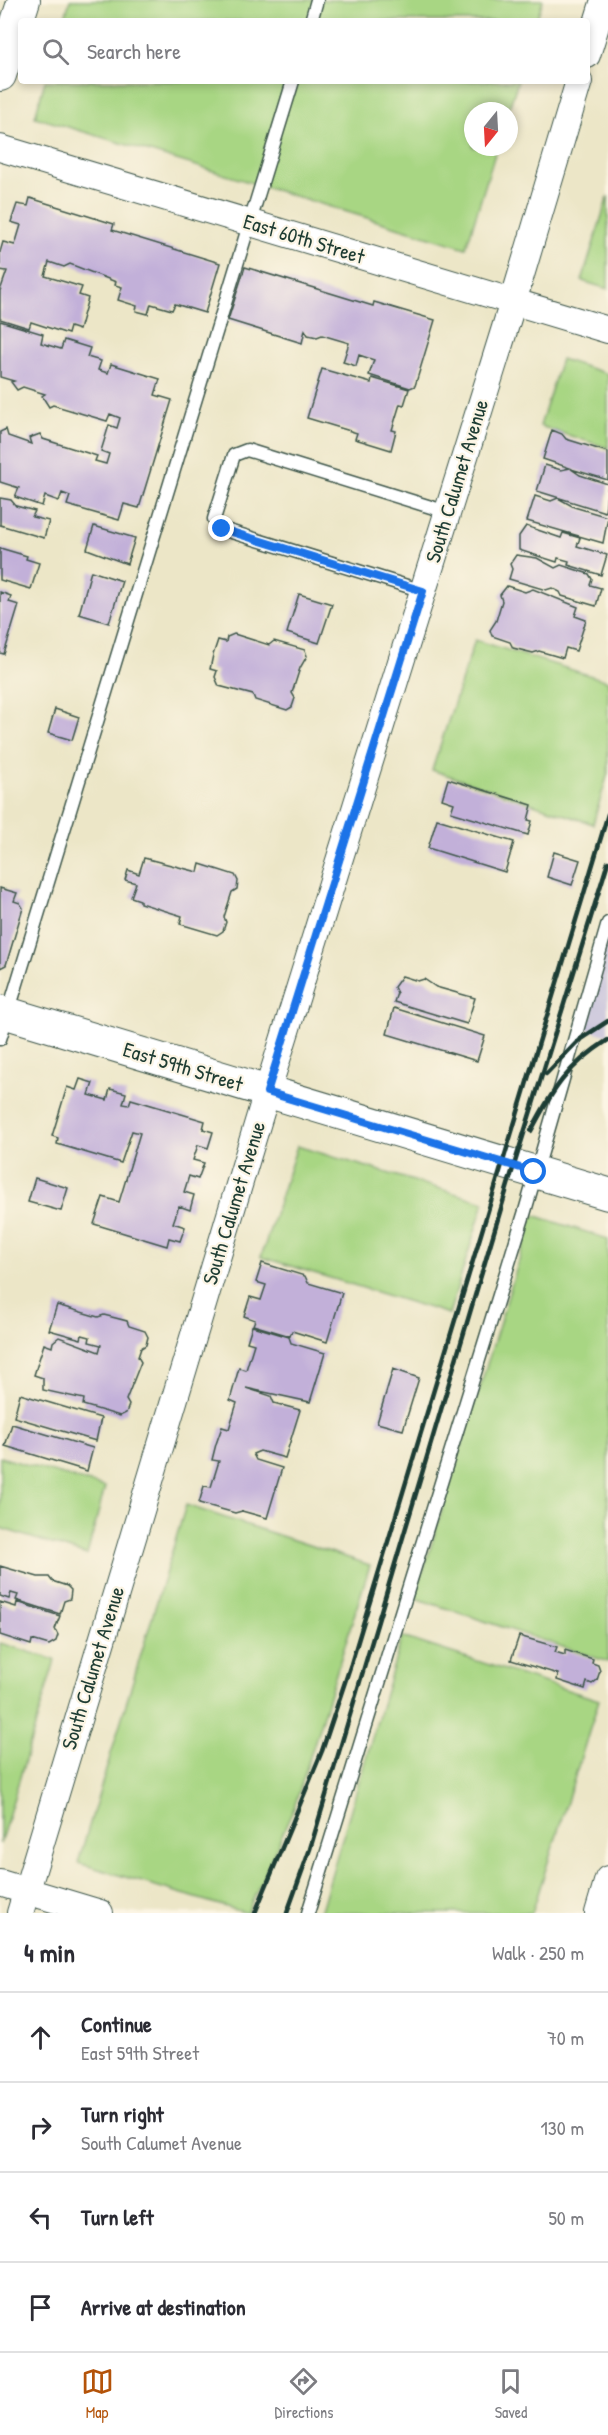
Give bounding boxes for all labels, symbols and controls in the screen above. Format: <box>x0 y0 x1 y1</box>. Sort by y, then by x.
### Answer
search box <box>18 18 590 84</box>
icon: search <box>39 35 72 68</box>
text: Search here <box>87 36 181 66</box>
north arrow <box>464 102 518 156</box>
street label: East 60th Street <box>240 206 369 271</box>
street label: South Calumet Avenue <box>418 396 495 566</box>
route end <box>208 515 234 541</box>
street label: East 59th Street <box>120 1035 247 1099</box>
street label: South Calumet Avenue <box>195 1118 272 1288</box>
route start <box>520 1158 546 1184</box>
street label: South Calumet Avenue <box>54 1583 131 1753</box>
text: 4 min <box>24 1935 75 1970</box>
text: Walk · 250 m <box>492 1939 584 1966</box>
text: Continue <box>81 2009 152 2039</box>
icon: ahead <box>24 2021 57 2054</box>
text: 70 m <box>547 2024 584 2051</box>
text: East 59th Street <box>81 2039 199 2066</box>
text: Turn right <box>81 2099 164 2129</box>
icon: right <box>24 2111 57 2144</box>
text: 130 m <box>541 2114 584 2141</box>
text: South Calumet Avenue <box>81 2129 242 2156</box>
icon: left <box>24 2201 57 2234</box>
text: Turn left <box>81 2202 154 2232</box>
text: 50 m <box>548 2204 584 2231</box>
icon: arrive <box>24 2291 57 2324</box>
text: Arrive at destination <box>81 2292 246 2322</box>
tab: Map <box>81 2365 114 2423</box>
tab: Directions <box>275 2365 333 2423</box>
tab: Saved <box>494 2365 527 2423</box>

